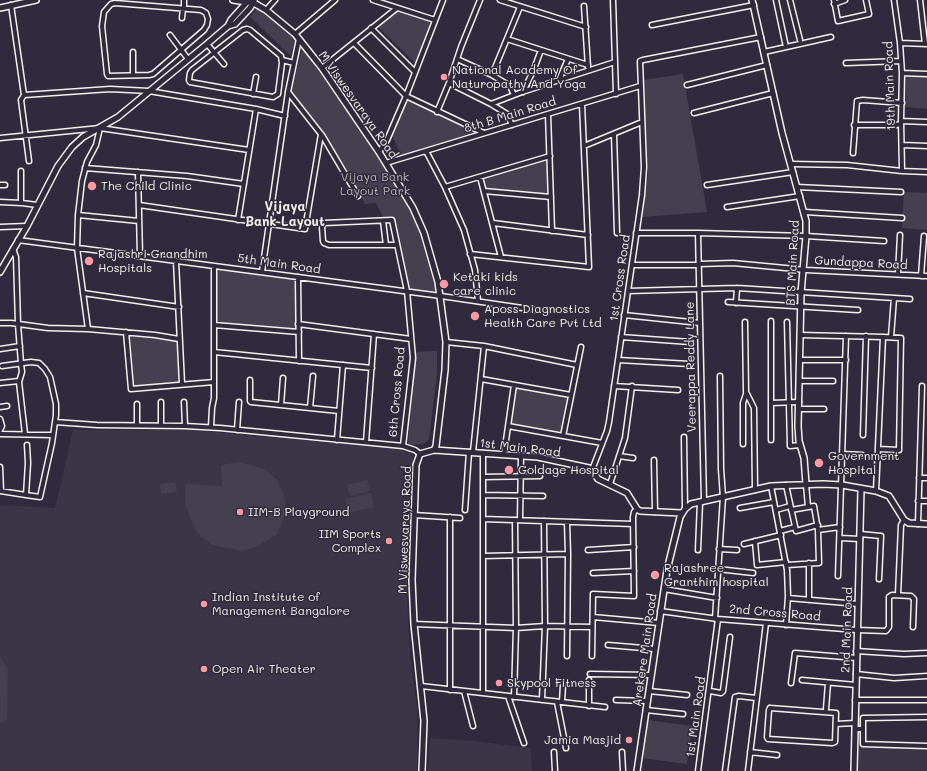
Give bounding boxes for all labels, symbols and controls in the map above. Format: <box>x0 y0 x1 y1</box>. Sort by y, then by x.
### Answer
street label: 19th Main Road <box>881 41 899 131</box>
street label: M Viswesvaraya Road <box>315 48 401 162</box>
place label: National Academy Of Naturopathy And Yoga <box>452 63 586 91</box>
marker: National Academy Of Naturopathy And Yoga <box>439 72 449 82</box>
street label: 8th B Main Road <box>462 94 558 136</box>
park label: Vijaya Bank Layout Park <box>340 170 410 198</box>
place label: The Child Clinic <box>101 179 192 193</box>
marker: The Child Clinic <box>86 180 98 192</box>
district label: Vijaya Bank Layout <box>245 199 325 230</box>
street label: BTS Main Road <box>784 220 802 306</box>
street label: 1st Cross Road <box>607 234 633 322</box>
place label: Rajashri Grandhim Hospitals <box>98 247 207 275</box>
street label: 5th Main Road <box>236 251 322 277</box>
street label: Gundappa Road <box>814 253 908 273</box>
marker: Rajashri Grandhim Hospitals <box>83 255 95 267</box>
place label: Ketaki kids care clinic <box>453 270 518 298</box>
marker: Ketaki kids care clinic <box>438 278 450 290</box>
place label: Aposs Diagnostics Health Care Pvt Ltd <box>484 302 602 330</box>
street label: Veerappa Reddy Lane <box>683 302 699 432</box>
marker: Aposs Diagnostics Health Care Pvt Ltd <box>469 310 481 322</box>
street label: 6th Cross Road <box>386 346 408 438</box>
street label: 1st Main Road <box>479 436 561 460</box>
place label: Government Hospital <box>828 449 899 477</box>
marker: Government Hospital <box>813 457 825 469</box>
place label: Goldage Hospital <box>518 463 619 477</box>
marker: Goldage Hospital <box>503 464 515 476</box>
street label: M Viswesvaraya Road <box>396 466 414 594</box>
place label: IIM-B Playground <box>248 505 349 519</box>
marker: IIM-B Playground <box>235 507 245 517</box>
place label: IIM Sports Complex <box>319 527 381 555</box>
marker: IIM Sports Complex <box>384 536 394 546</box>
place label: Rajashree Granthim hospital <box>664 561 769 589</box>
marker: Rajashree Granthim hospital <box>649 569 661 581</box>
street label: 2nd Main Road <box>838 587 856 673</box>
place label: Indian Institute of Management Bangalore <box>212 590 350 618</box>
street label: Arekere Main Road <box>630 593 660 707</box>
marker: Indian Institute of Management Bangalore <box>199 599 209 609</box>
street label: 2nd Cross Road <box>729 602 821 624</box>
place label: Open Air Theater <box>212 662 316 676</box>
marker: Open Air Theater <box>199 664 209 674</box>
place label: Skypool Fitness <box>507 676 596 690</box>
street label: 1st Main Road <box>683 676 709 758</box>
marker: Skypool Fitness <box>494 678 504 688</box>
place label: Jamia Masjid <box>544 733 621 747</box>
marker: Jamia Masjid <box>624 735 634 745</box>

